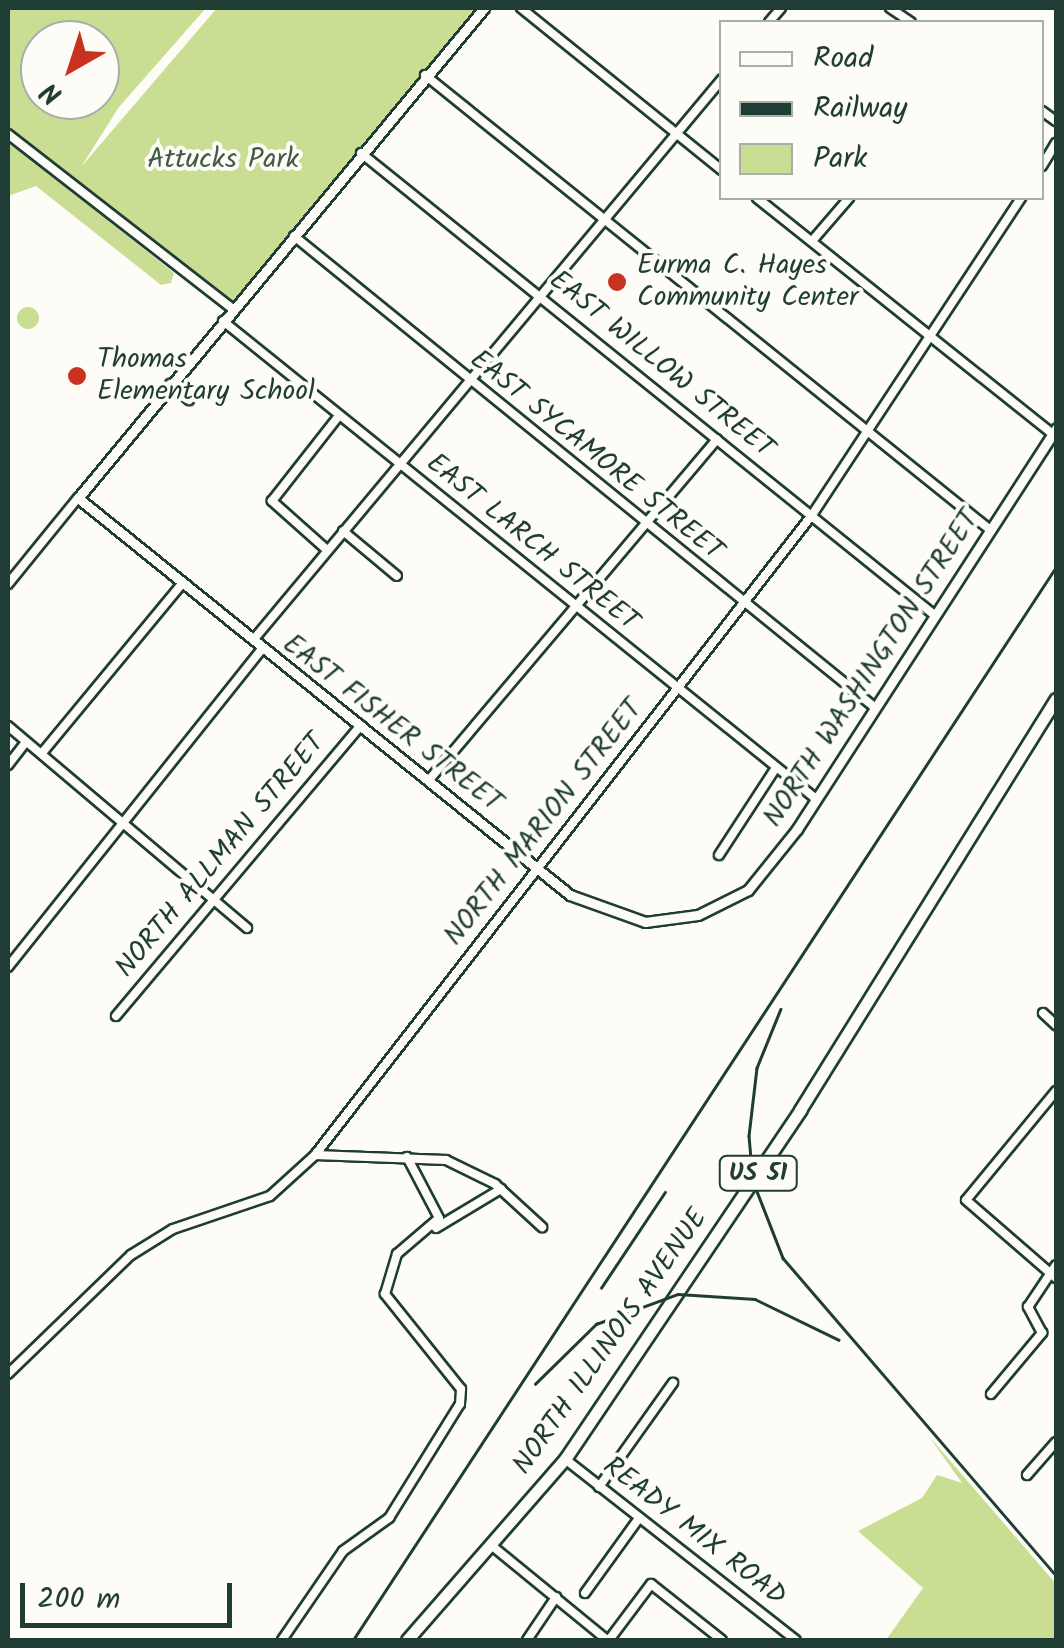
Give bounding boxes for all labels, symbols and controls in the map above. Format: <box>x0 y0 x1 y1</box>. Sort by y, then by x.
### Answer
north arrow <box>20 20 120 120</box>
legend <box>719 20 1044 200</box>
text: Road <box>813 35 873 83</box>
text: N <box>31 69 73 115</box>
text: Railway <box>813 85 907 133</box>
text: Park <box>813 135 867 183</box>
park label: Attucks Park <box>147 143 299 177</box>
place label: Eurma C. Hayes Community Center <box>637 249 858 315</box>
street label: EAST WILLOW STREET <box>542 264 780 466</box>
marker: Eurma C. Hayes Community Center <box>606 271 628 293</box>
place label: Thomas Elementary School <box>97 343 315 409</box>
street label: EAST SYCAMORE STREET <box>462 343 730 569</box>
marker: Thomas Elementary School <box>66 365 88 387</box>
street label: EAST LARCH STREET <box>419 447 645 639</box>
street label: NORTH WASHINGTON STREET <box>757 504 987 834</box>
street label: EAST FISHER STREET <box>276 628 508 820</box>
street label: NORTH MARION STREET <box>438 693 650 953</box>
street label: NORTH ALLMAN STREET <box>109 727 333 985</box>
road number: US 51 <box>718 1153 798 1193</box>
street label: NORTH ILLINOIS AVENUE <box>506 1203 716 1481</box>
street label: READY MIX ROAD <box>596 1450 792 1614</box>
scale bar <box>25 1563 238 1625</box>
text: 200 m <box>37 1576 120 1624</box>

